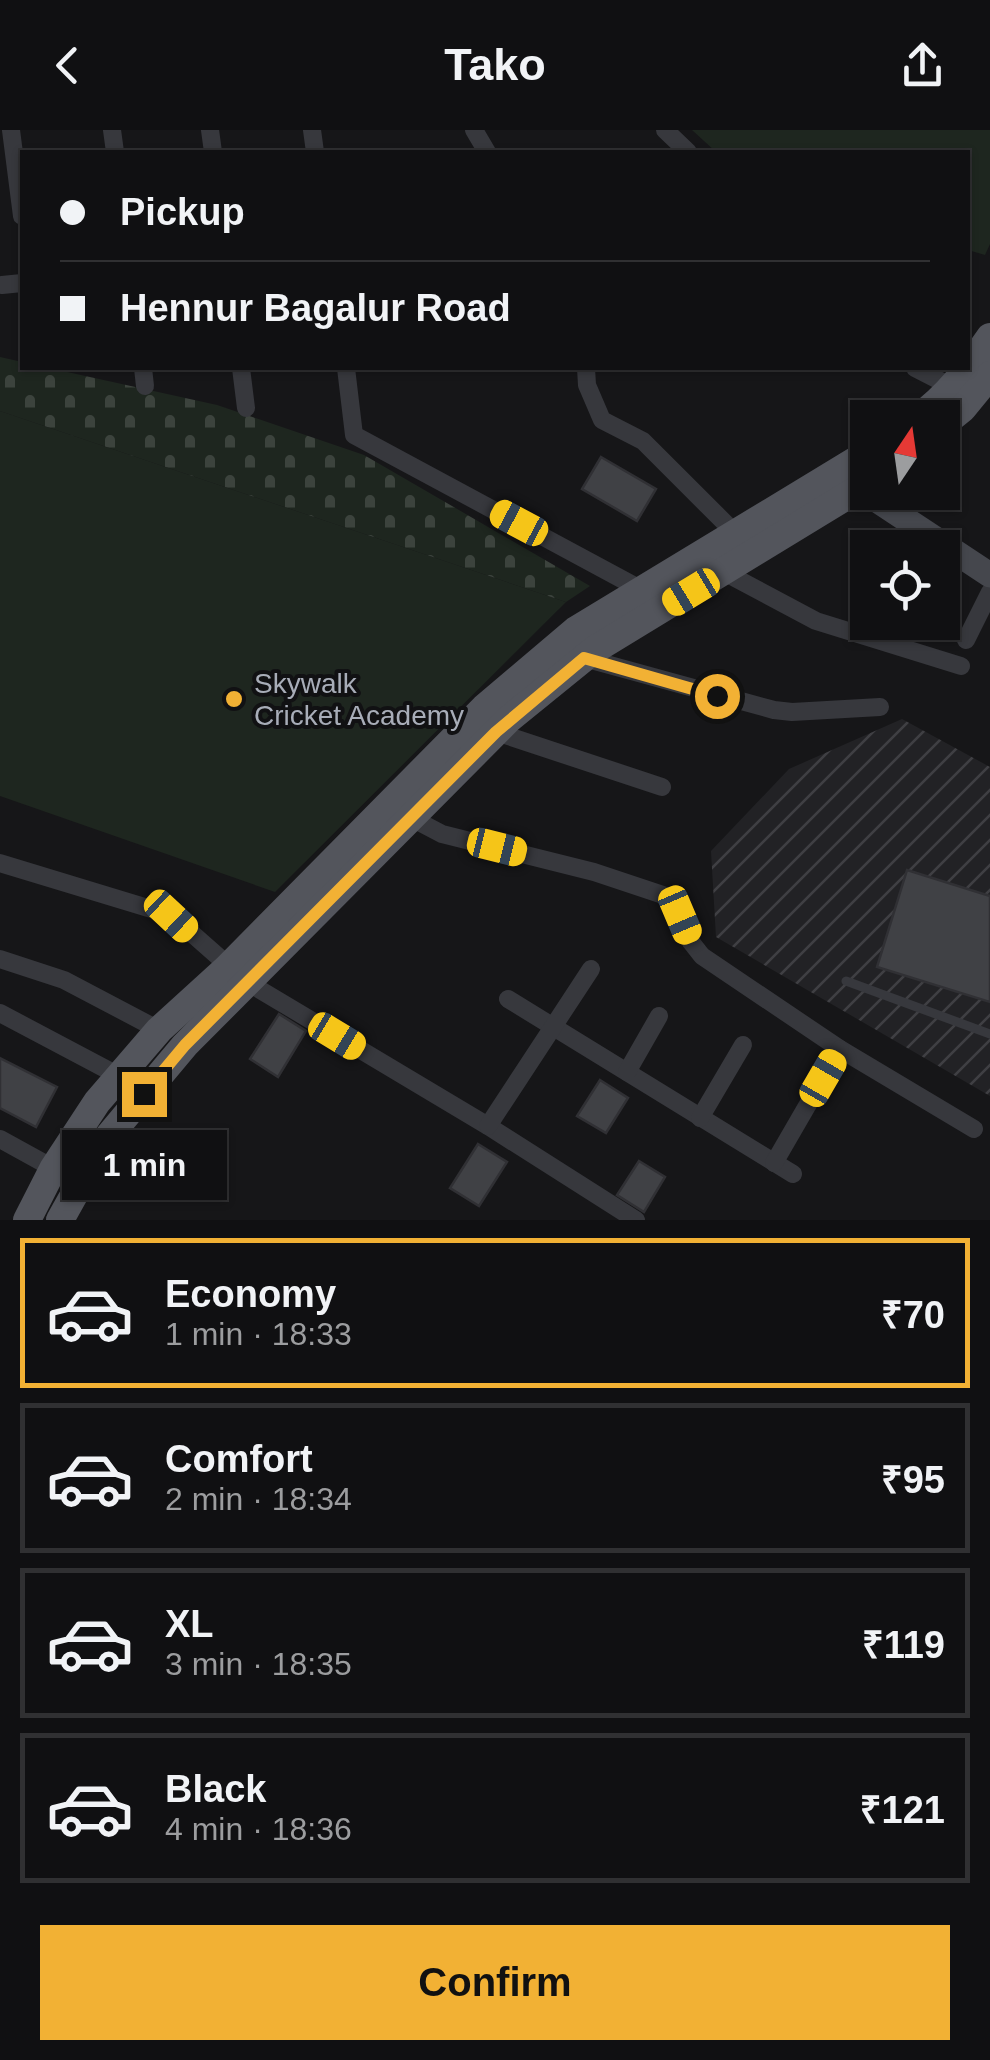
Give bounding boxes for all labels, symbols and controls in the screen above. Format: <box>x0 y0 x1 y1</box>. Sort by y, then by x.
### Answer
icon: back <box>40 38 95 93</box>
icon: share <box>895 38 950 93</box>
text: Tako <box>444 39 546 90</box>
text: Pickup <box>120 191 245 233</box>
text: Hennur Bagalur Road <box>120 287 511 329</box>
north arrow <box>850 400 960 510</box>
map controls <box>850 400 960 640</box>
car <box>485 496 553 550</box>
button: locate <box>850 530 960 640</box>
car <box>658 564 724 620</box>
place label: Skywalk Cricket Academy <box>254 668 464 731</box>
route start <box>695 674 740 719</box>
marker: Skywalk Cricket Academy <box>223 688 245 710</box>
car <box>464 825 530 869</box>
car <box>654 882 706 948</box>
car <box>139 885 203 947</box>
car <box>304 1008 370 1064</box>
car <box>795 1045 851 1111</box>
route end <box>122 1072 167 1117</box>
callout: 1 min <box>62 1129 226 1199</box>
text: 1 min <box>103 1147 186 1183</box>
icon: car <box>45 1268 135 1358</box>
text: Economy <box>165 1273 336 1315</box>
text: ₹70 <box>881 1294 945 1336</box>
text: 1 min · 18:33 <box>165 1316 352 1352</box>
icon: car <box>45 1433 135 1523</box>
text: Comfort <box>165 1438 313 1480</box>
text: ₹95 <box>881 1459 945 1501</box>
text: 2 min · 18:34 <box>165 1481 352 1517</box>
icon: car <box>45 1598 135 1688</box>
text: XL <box>165 1603 214 1645</box>
text: ₹119 <box>862 1624 945 1666</box>
text: 3 min · 18:35 <box>165 1646 352 1682</box>
icon: car <box>45 1763 135 1853</box>
text: Black <box>165 1768 266 1810</box>
text: ₹121 <box>860 1789 945 1831</box>
text: 4 min · 18:36 <box>165 1811 352 1847</box>
button: Confirm <box>40 1925 950 2040</box>

